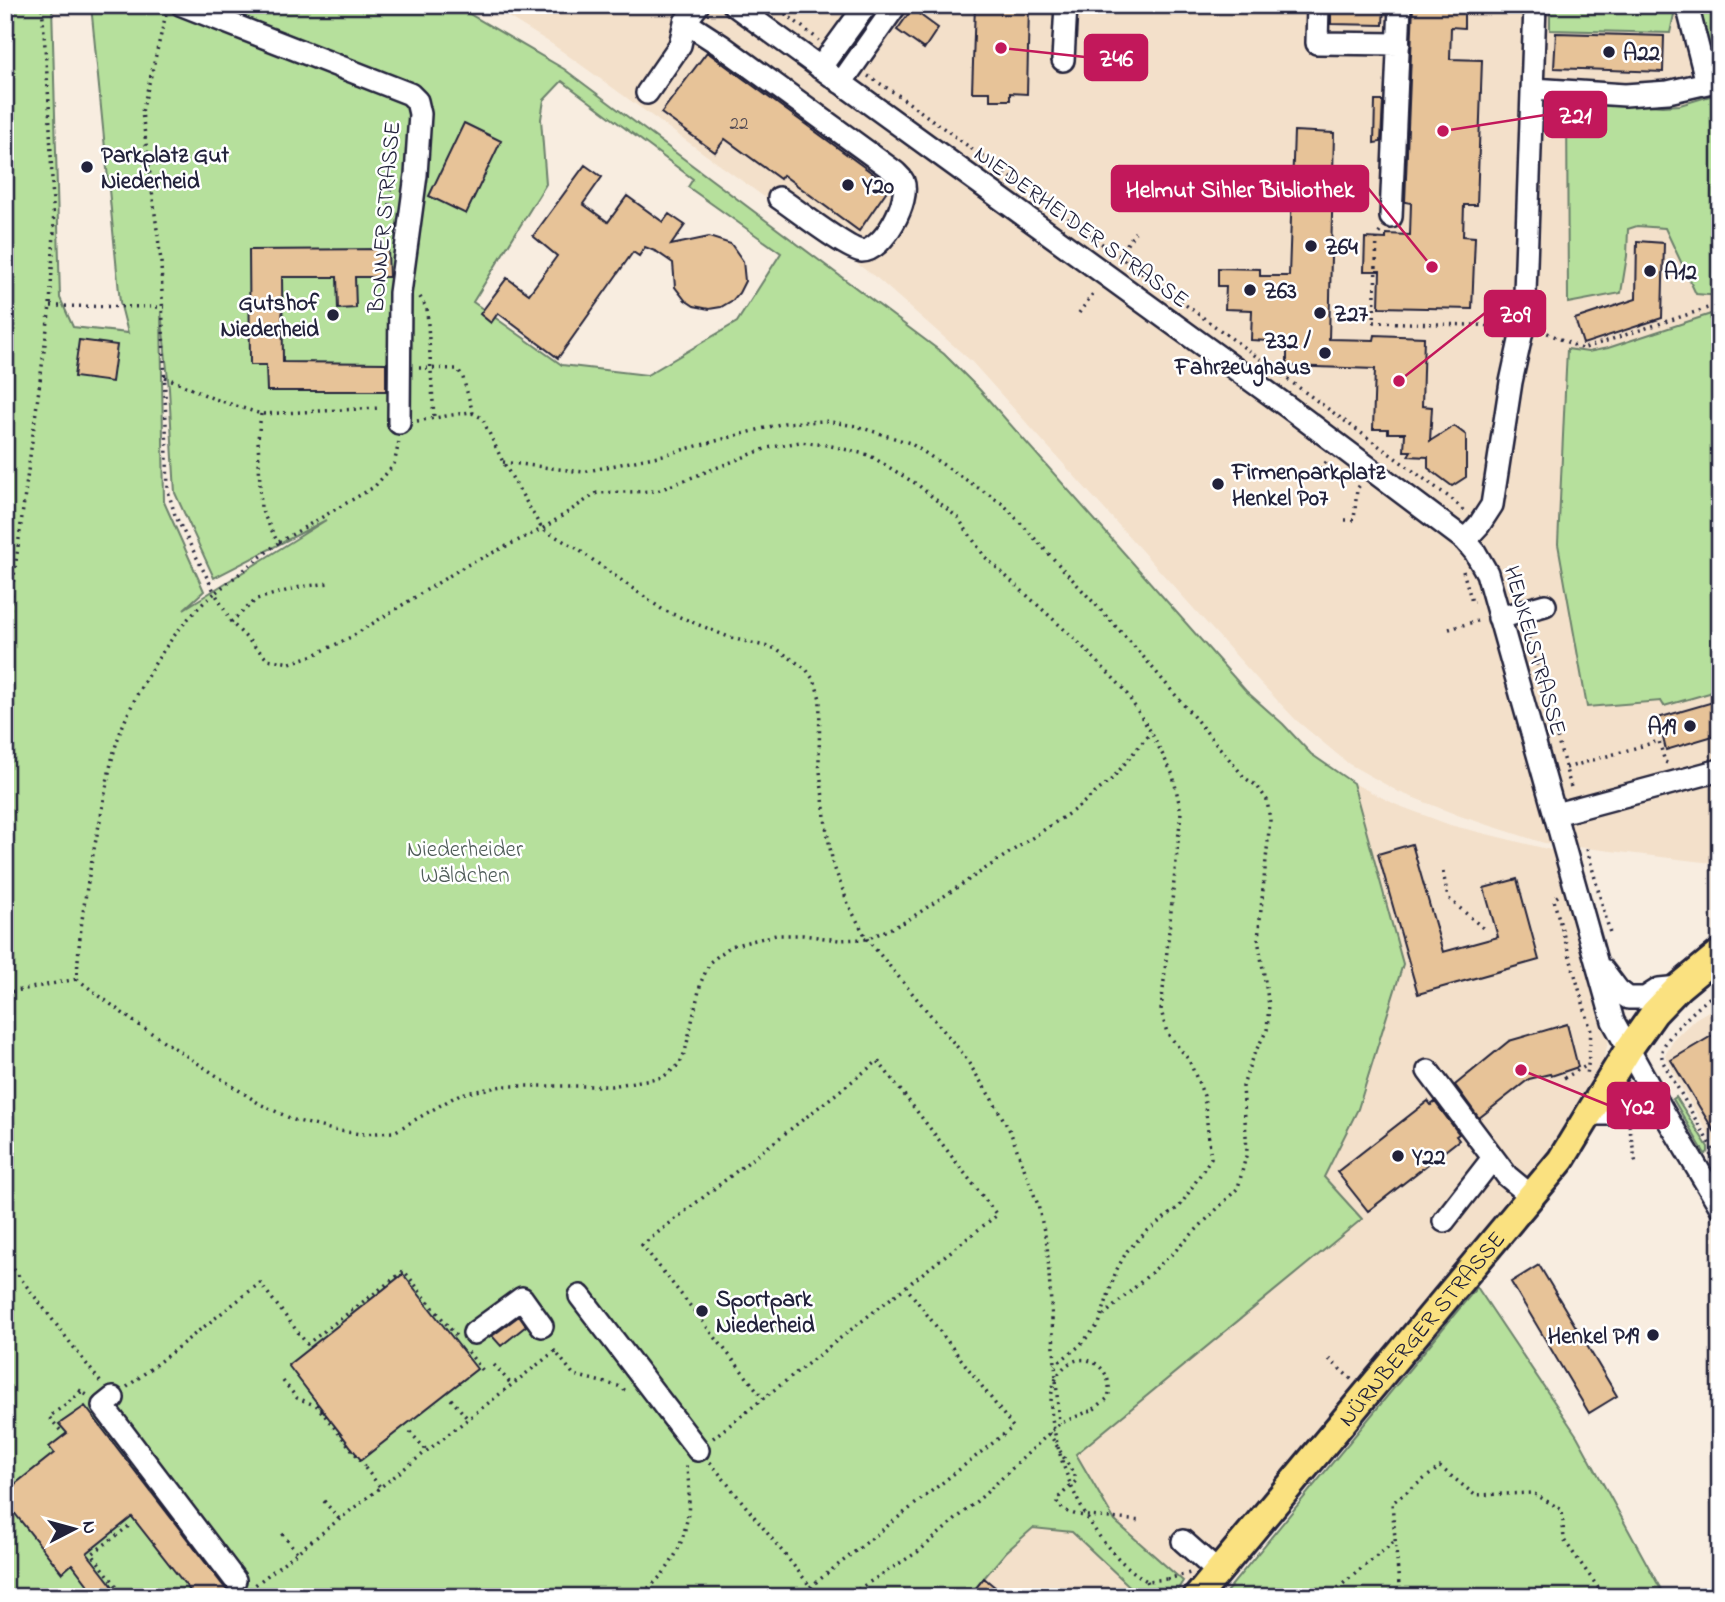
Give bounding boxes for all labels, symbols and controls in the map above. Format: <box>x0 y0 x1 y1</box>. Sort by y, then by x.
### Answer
callout: Z46 <box>1085 35 1147 80</box>
place label: A22 <box>1623 38 1661 71</box>
text: Z46 <box>1099 43 1133 78</box>
marker: A22 <box>1601 44 1617 60</box>
callout: Z21 <box>1545 92 1606 137</box>
text: Z21 <box>1558 100 1592 135</box>
house number: 22 <box>730 111 748 138</box>
street label: BONNER STRASSE <box>361 120 410 315</box>
street label: NIEDERHEIDER STRASSE <box>966 139 1195 317</box>
place label: Parkplatz Gut Niederheid <box>101 140 229 199</box>
marker: Parkplatz Gut Niederheid <box>79 159 95 175</box>
callout: Helmut Sihler Bibliothek <box>1112 166 1368 211</box>
place label: Y20 <box>861 171 894 204</box>
text: Helmut Sihler Bibliothek <box>1126 174 1355 209</box>
marker: Y20 <box>840 177 856 193</box>
place label: Z64 <box>1325 232 1358 265</box>
marker: Z64 <box>1303 238 1319 254</box>
place label: A12 <box>1664 257 1697 290</box>
marker: A12 <box>1642 263 1658 279</box>
place label: Z63 <box>1264 276 1297 309</box>
marker: Z63 <box>1242 282 1258 298</box>
place label: Gutshof Niederheid <box>220 288 320 347</box>
callout: Z09 <box>1485 291 1545 336</box>
place label: Z27 <box>1334 299 1368 332</box>
text: Z09 <box>1499 299 1531 334</box>
marker: Z27 <box>1312 305 1328 321</box>
marker: Gutshof Niederheid <box>325 307 341 323</box>
place label: Z32 / Fahrzeughaus <box>1174 326 1312 387</box>
marker: Z32 / Fahrzeughaus <box>1317 345 1333 361</box>
place label: Firmenparkplatz Henkel P07 <box>1231 457 1387 516</box>
marker: Firmenparkplatz Henkel P07 <box>1210 476 1226 492</box>
street label: HENKELSTRASSE <box>1494 562 1574 739</box>
place label: A19 <box>1648 712 1677 745</box>
marker: A19 <box>1682 718 1698 734</box>
park label: Niederheider Wäldchen <box>407 834 524 893</box>
callout: Y02 <box>1608 1083 1669 1128</box>
text: Y02 <box>1620 1091 1655 1126</box>
place label: Y22 <box>1411 1142 1446 1175</box>
marker: Y22 <box>1390 1148 1406 1164</box>
street label: NÜRNBERGER STRASSE <box>1332 1225 1514 1435</box>
place label: Sportpark Niederheid <box>716 1284 815 1343</box>
marker: Sportpark Niederheid <box>694 1303 710 1319</box>
place label: Henkel P19 <box>1548 1321 1640 1354</box>
marker: Henkel P19 <box>1645 1327 1661 1343</box>
north arrow <box>38 1494 108 1564</box>
text: N <box>74 1520 103 1535</box>

